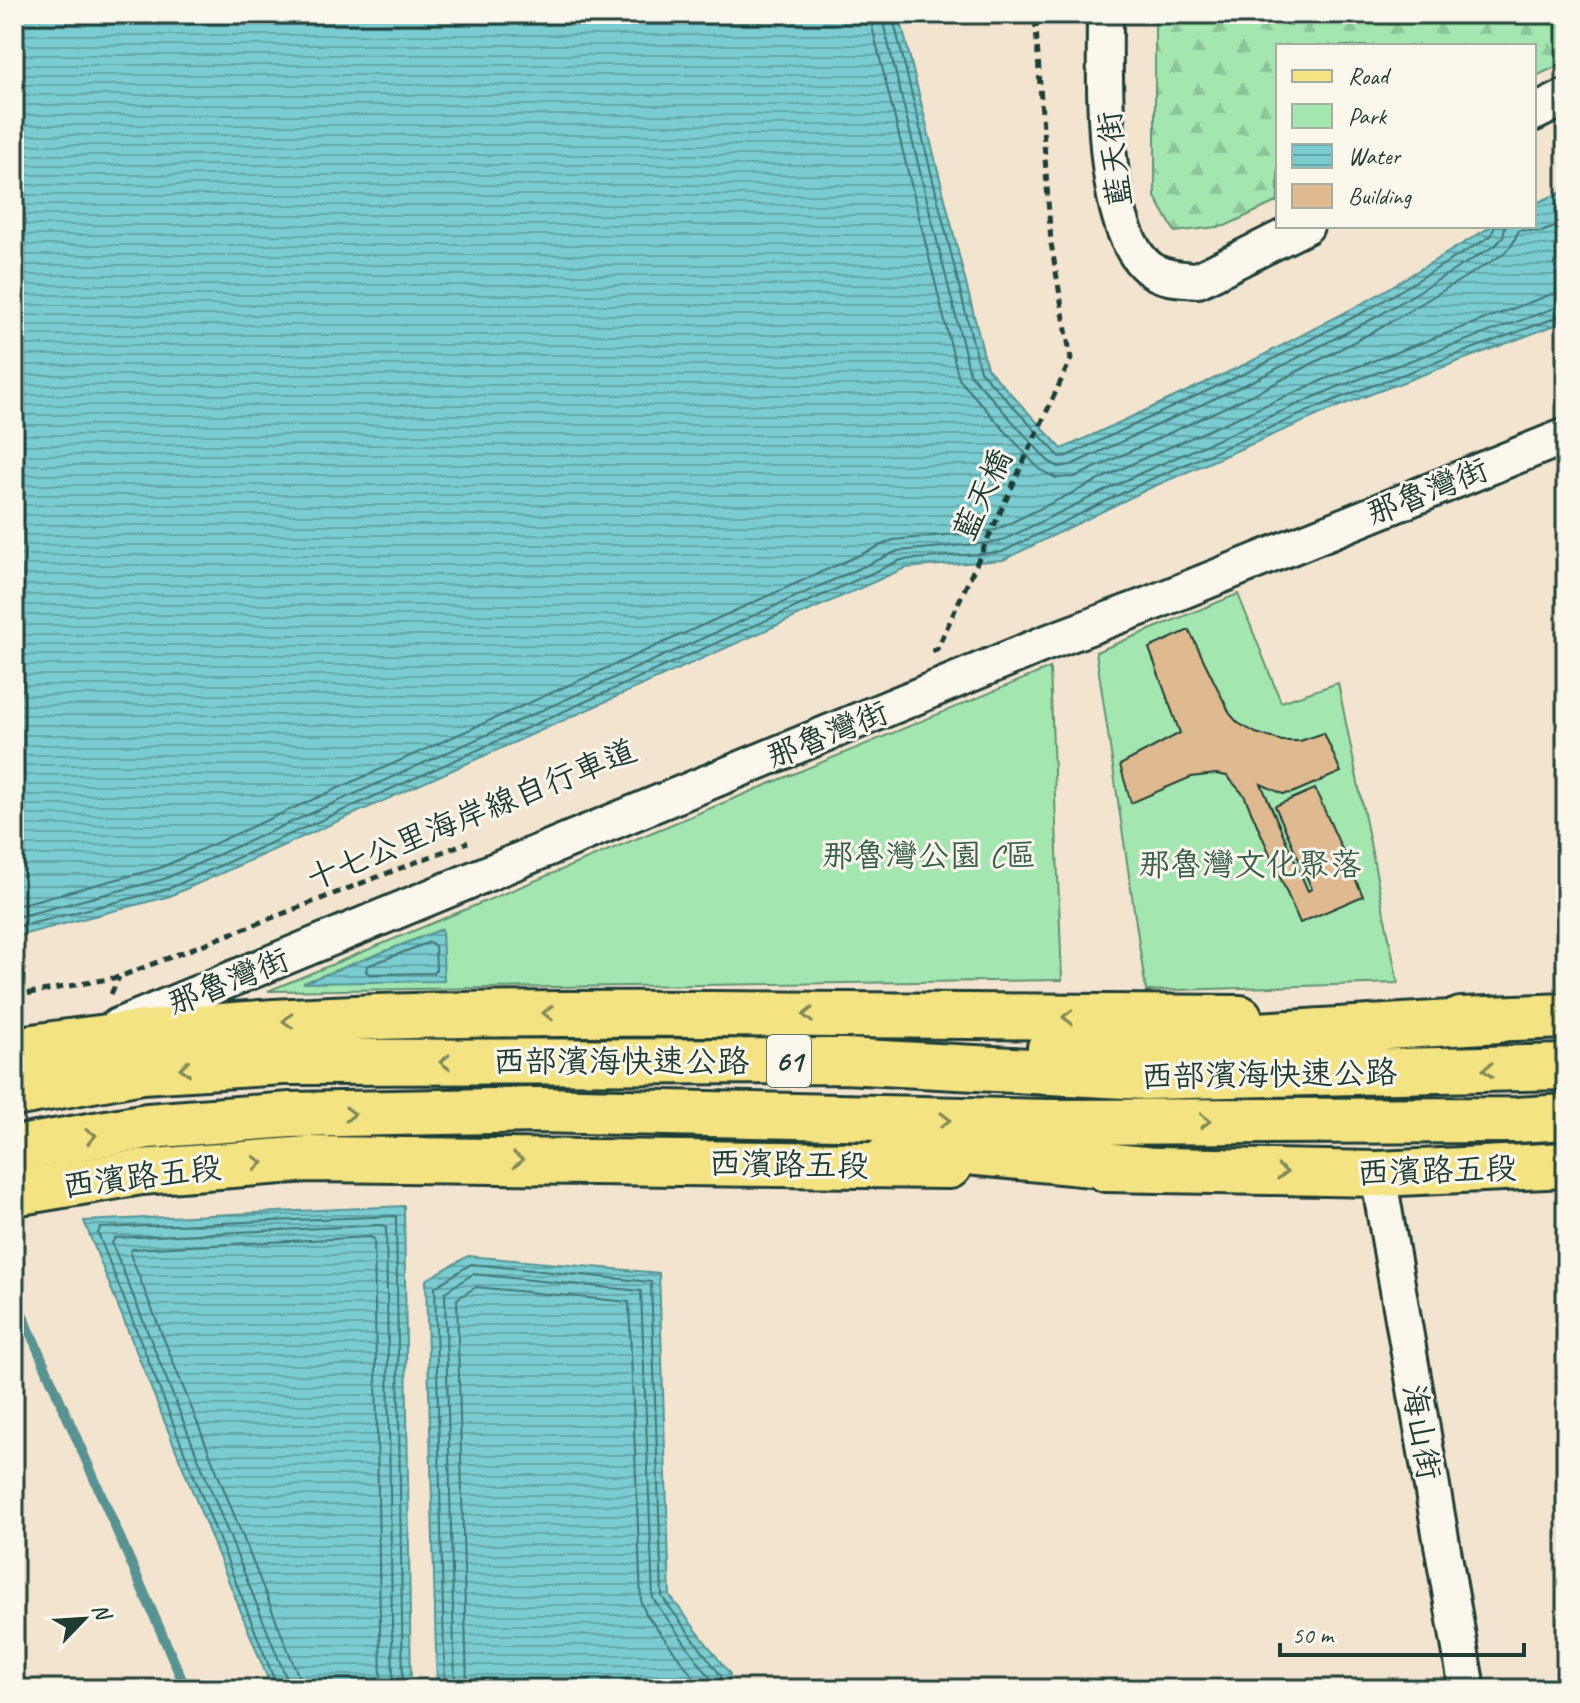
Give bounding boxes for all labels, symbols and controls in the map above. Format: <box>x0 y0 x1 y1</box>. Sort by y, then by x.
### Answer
legend <box>1276 44 1536 228</box>
text: Road <box>1348 61 1392 91</box>
text: Park <box>1348 101 1388 131</box>
street label: 藍天街 <box>1088 109 1141 209</box>
text: Water <box>1348 141 1403 171</box>
text: Building <box>1348 181 1413 211</box>
street label: 藍天橋 <box>944 442 1021 546</box>
street label: 那魯灣街 <box>1360 448 1494 534</box>
street label: 那魯灣街 <box>760 691 894 777</box>
street label: 十七公里海岸線自行車道 <box>300 730 642 899</box>
park label: 那魯灣公園 C區 <box>822 835 1036 876</box>
park label: 那魯灣文化聚落 <box>1138 844 1362 885</box>
street label: 那魯灣街 <box>161 938 295 1024</box>
one-way arrow <box>541 1004 554 1022</box>
one-way arrow <box>801 1006 814 1024</box>
one-way arrow <box>1061 1008 1074 1026</box>
one-way arrow <box>281 1012 294 1029</box>
road number: 61 <box>767 1035 811 1087</box>
street label: 西部濱海快速公路 <box>493 1041 749 1082</box>
street label: 西部濱海快速公路 <box>1141 1052 1397 1097</box>
one-way arrow <box>438 1053 451 1071</box>
one-way arrow <box>178 1059 191 1076</box>
one-way arrow <box>1481 1062 1494 1079</box>
one-way arrow <box>344 1105 357 1122</box>
one-way arrow <box>939 1111 952 1128</box>
one-way arrow <box>1199 1112 1212 1130</box>
one-way arrow <box>84 1128 98 1145</box>
street label: 西濱路五段 <box>709 1143 869 1186</box>
street label: 西濱路五段 <box>60 1146 224 1207</box>
street label: 西濱路五段 <box>1356 1147 1518 1194</box>
one-way arrow <box>512 1152 525 1169</box>
one-way arrow <box>252 1155 265 1172</box>
one-way arrow <box>1276 1164 1289 1181</box>
street label: 海山街 <box>1393 1381 1450 1483</box>
north arrow <box>44 1579 124 1659</box>
text: N <box>86 1599 118 1626</box>
scale bar <box>1280 1607 1524 1657</box>
text: 50 m <box>1292 1620 1335 1650</box>

